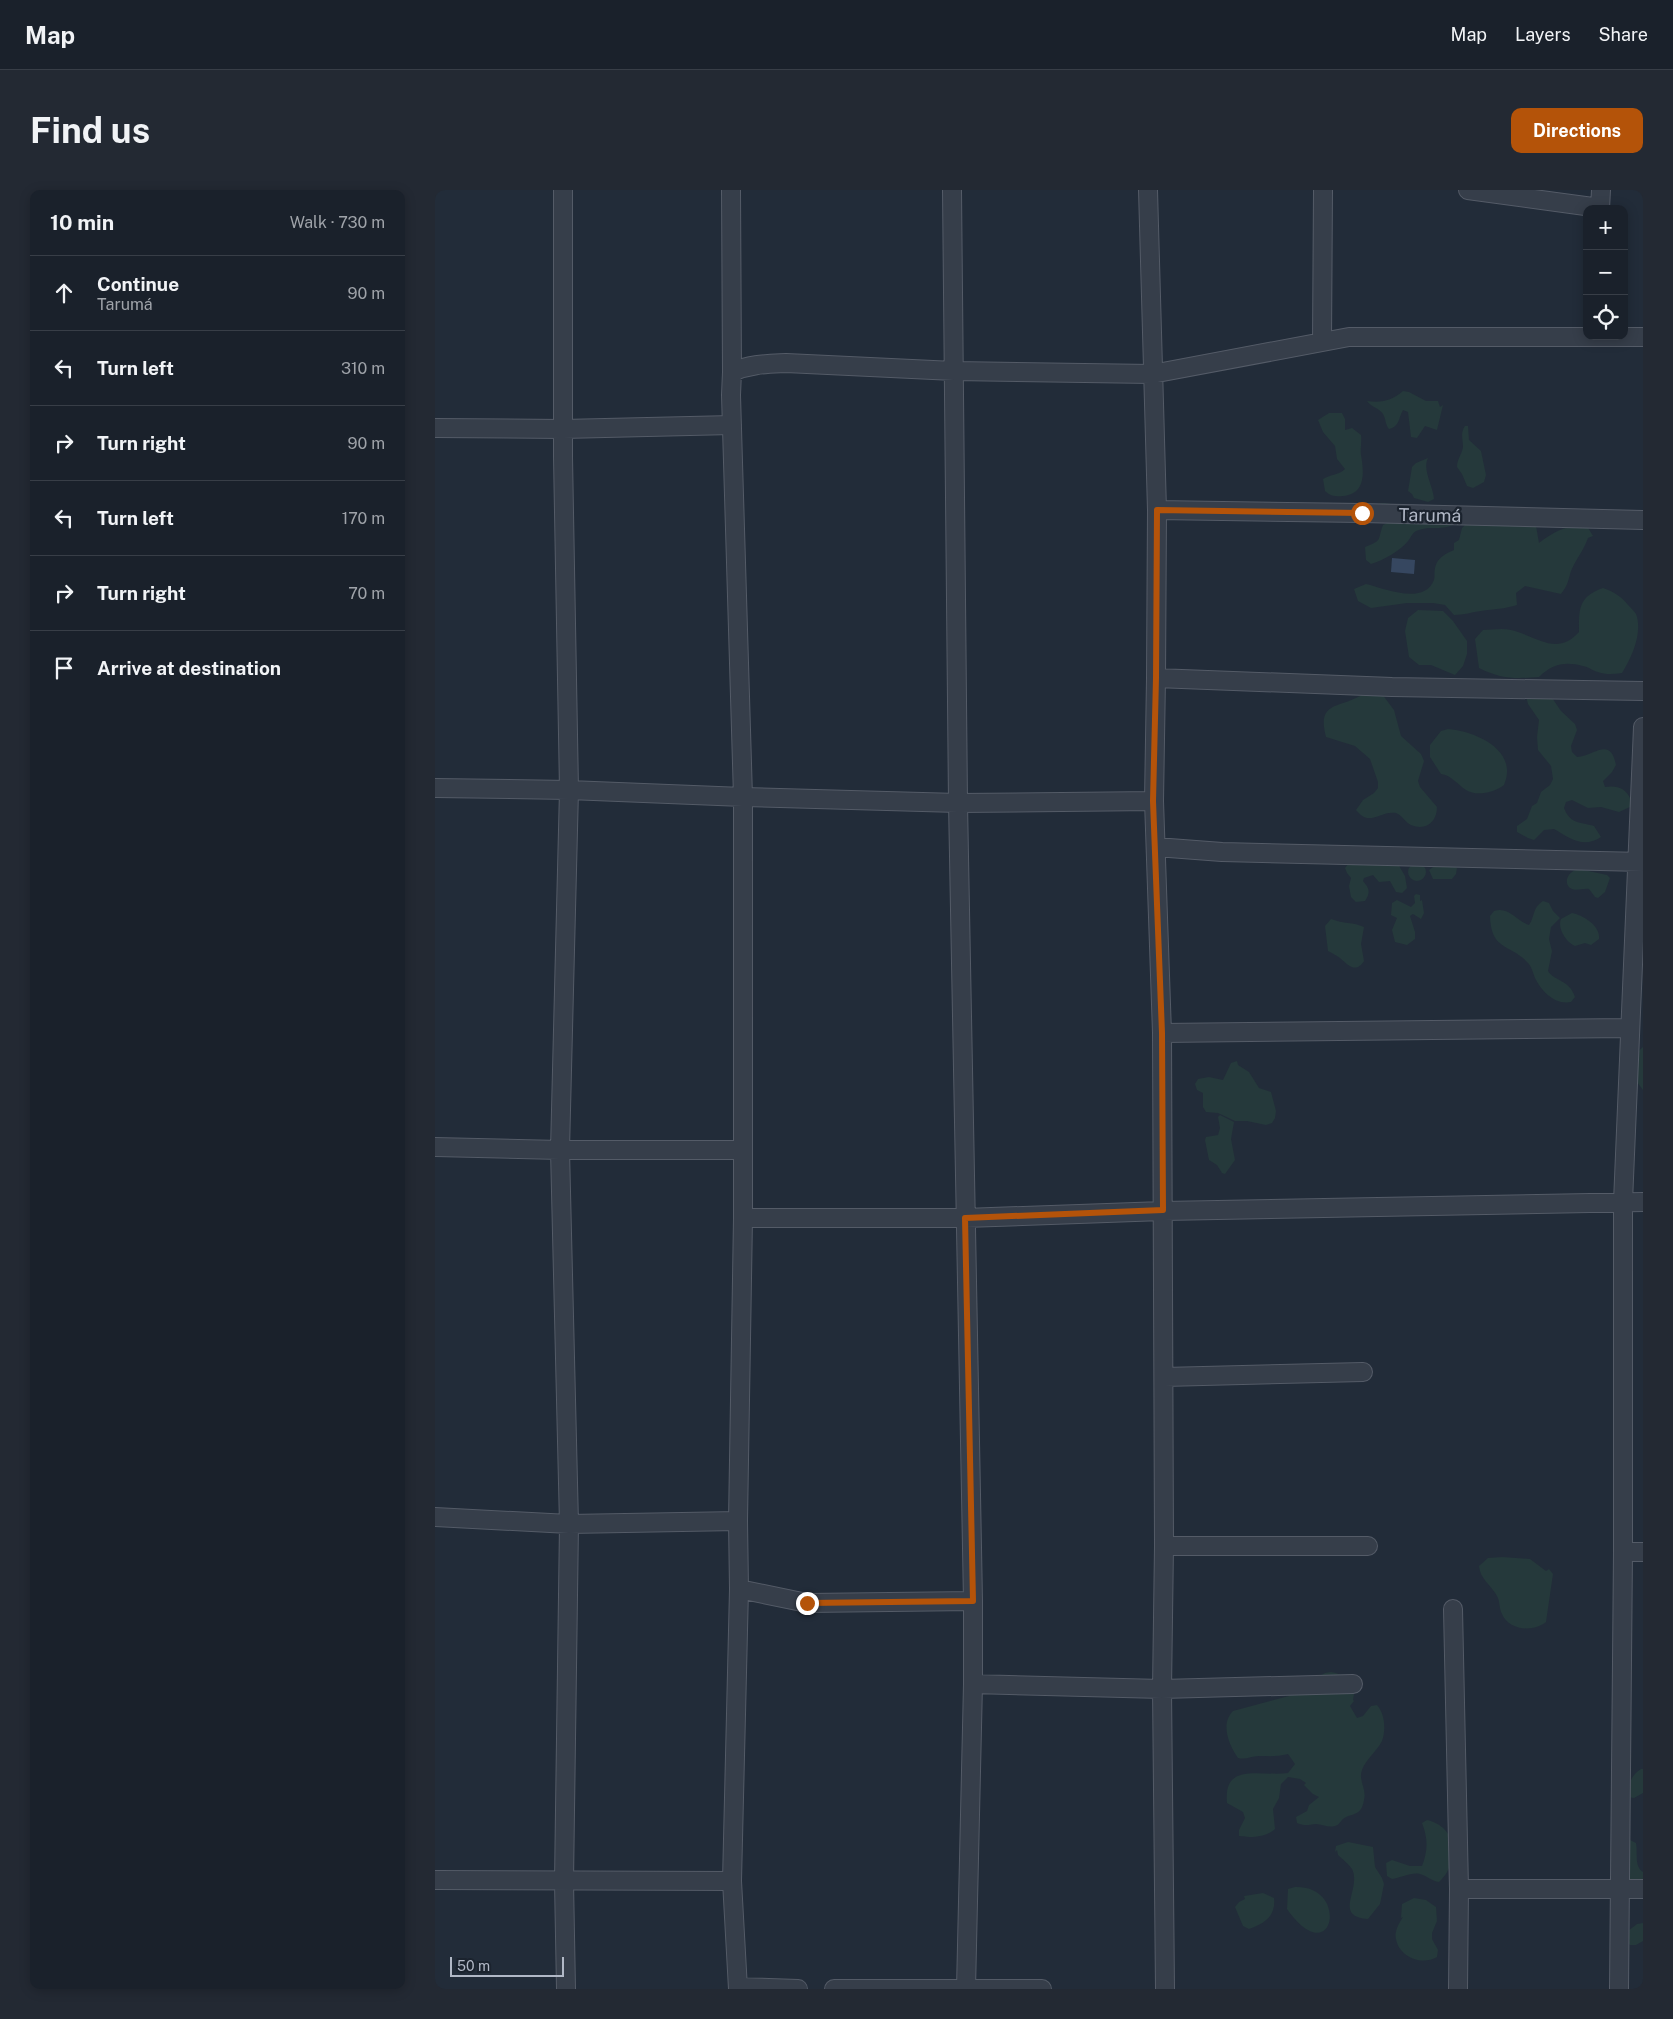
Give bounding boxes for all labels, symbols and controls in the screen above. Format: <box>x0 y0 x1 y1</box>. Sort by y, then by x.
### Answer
text: Map <box>25 21 75 49</box>
text: Map <box>1451 24 1487 45</box>
text: Layers <box>1515 24 1571 45</box>
text: Share <box>1599 24 1648 45</box>
button: Directions <box>1511 108 1643 153</box>
text: Find us <box>30 110 150 151</box>
map controls <box>1583 205 1628 340</box>
button: + <box>1583 205 1628 250</box>
text: 10 min <box>50 210 114 235</box>
text: Walk · 730 m <box>290 213 385 232</box>
button: − <box>1583 250 1628 295</box>
text: Continue <box>97 273 179 295</box>
icon: ahead <box>50 279 78 307</box>
text: 90 m <box>348 284 385 303</box>
text: Tarumá <box>97 295 153 314</box>
button: locate <box>1583 295 1628 340</box>
icon: left <box>50 354 78 382</box>
text: Turn left <box>97 357 174 379</box>
text: 310 m <box>341 359 385 378</box>
icon: right <box>50 429 78 457</box>
text: Turn right <box>97 432 186 454</box>
text: 90 m <box>348 434 385 453</box>
route start <box>1351 502 1374 525</box>
icon: left <box>50 504 78 532</box>
street label: Tarumá <box>1398 504 1462 526</box>
text: Turn left <box>97 507 174 529</box>
text: 170 m <box>342 509 385 528</box>
icon: right <box>50 579 78 607</box>
text: Turn right <box>97 582 186 604</box>
text: 70 m <box>348 584 385 603</box>
icon: arrive <box>50 654 78 682</box>
text: Arrive at destination <box>97 657 281 679</box>
route end <box>796 1592 819 1615</box>
scale bar <box>450 1954 564 1977</box>
text: 50 m <box>457 1958 490 1974</box>

